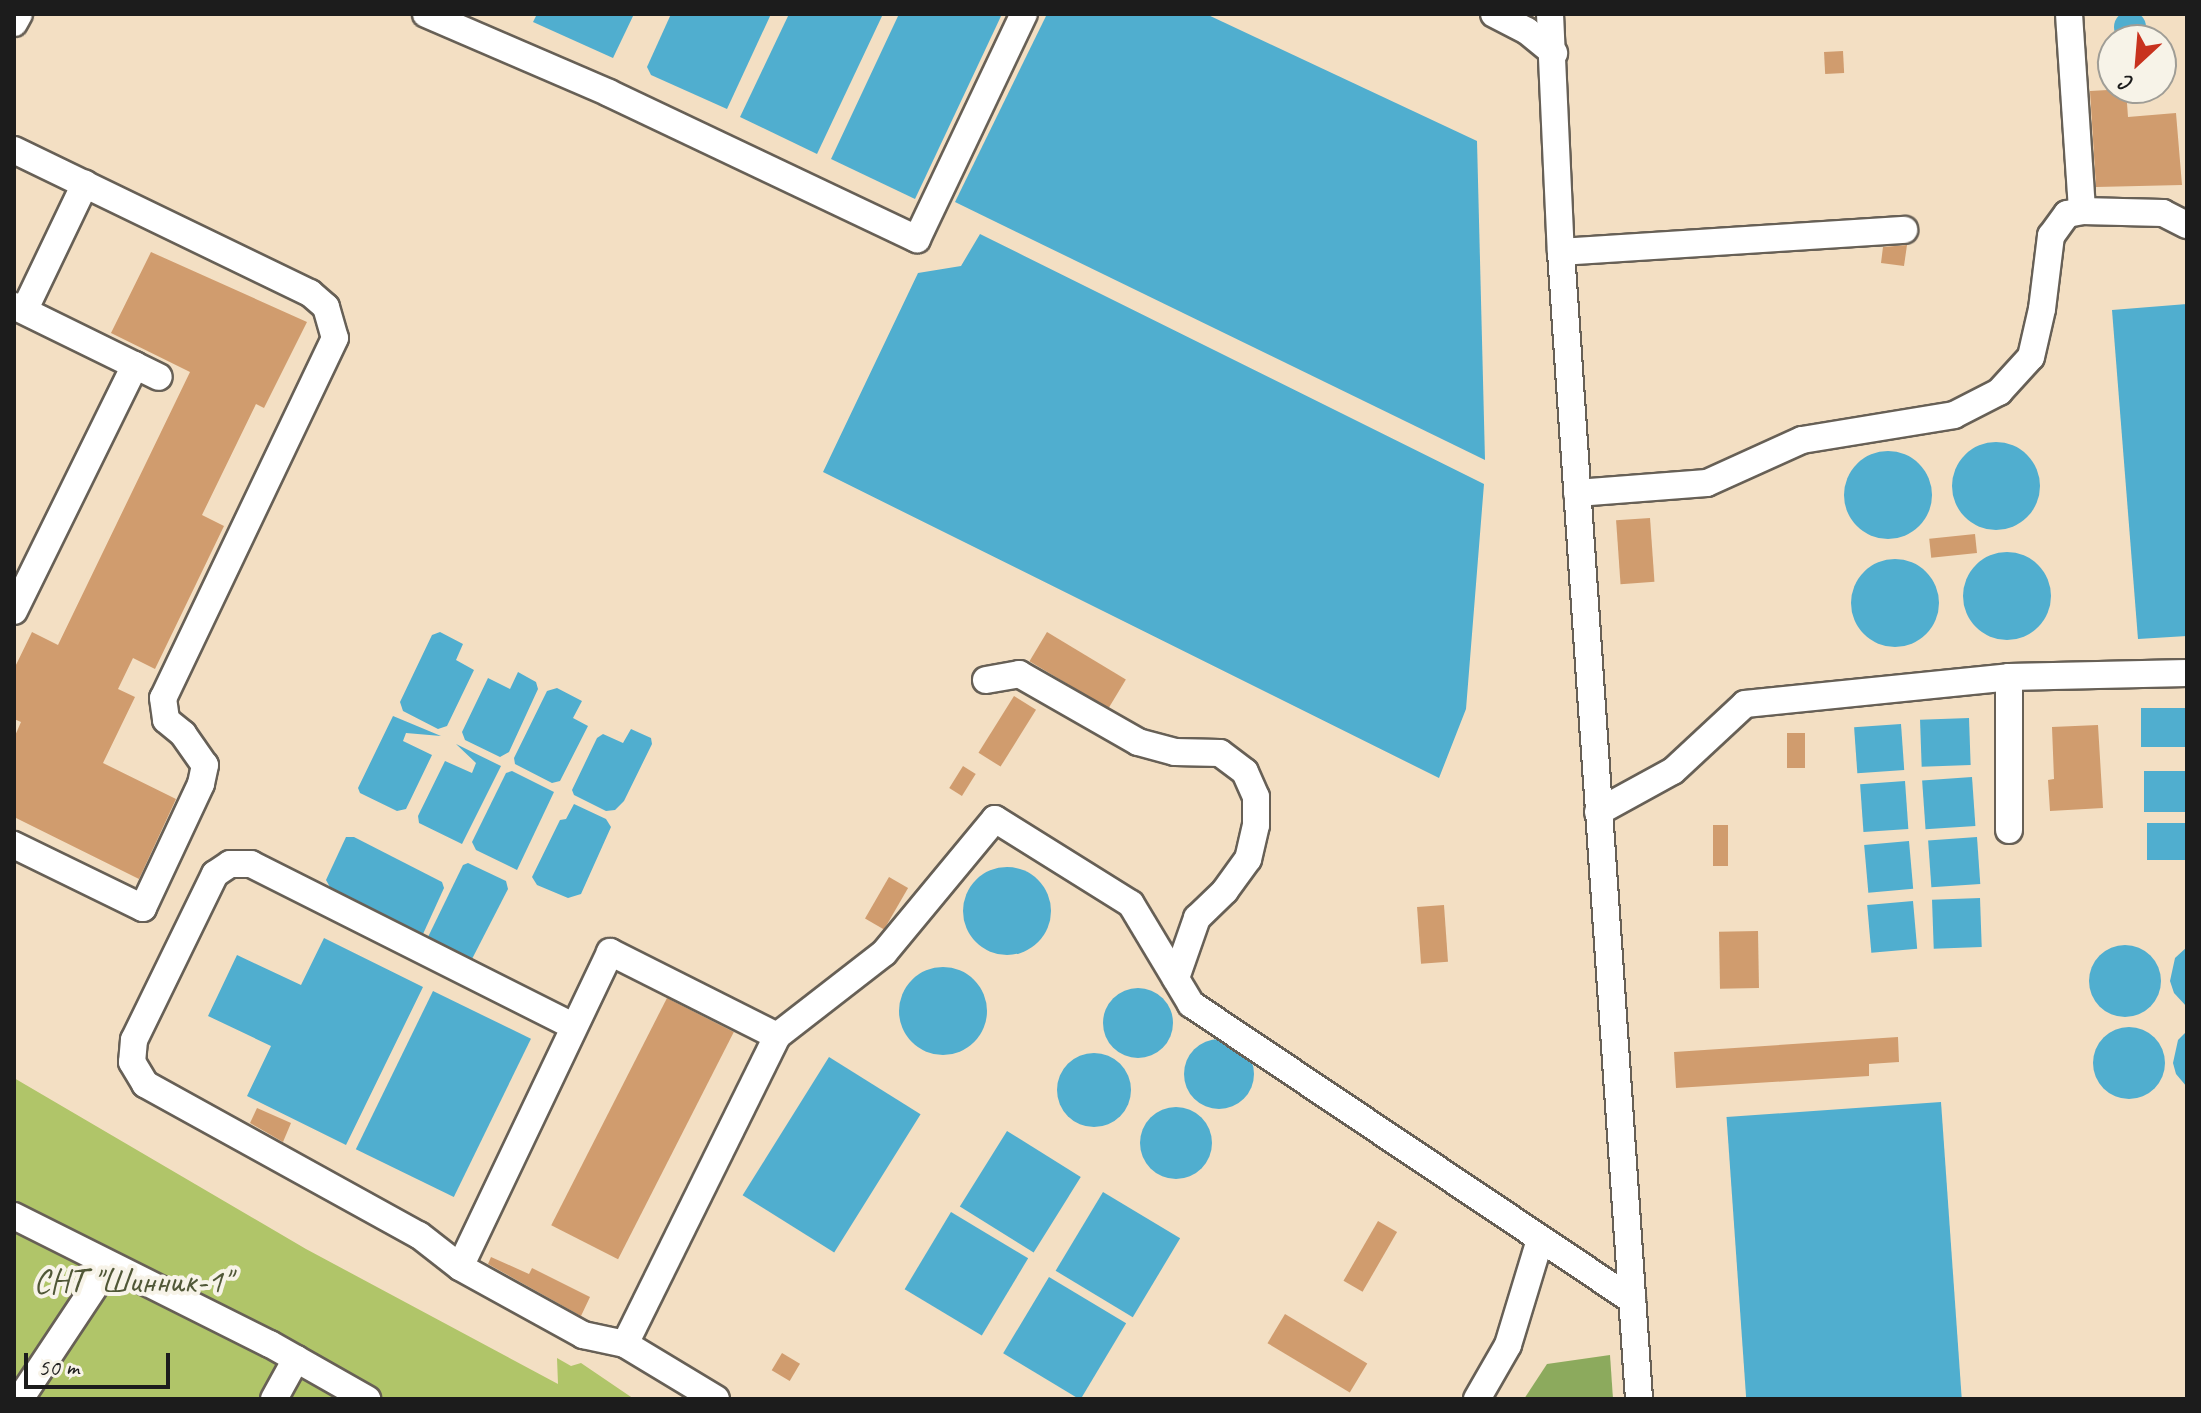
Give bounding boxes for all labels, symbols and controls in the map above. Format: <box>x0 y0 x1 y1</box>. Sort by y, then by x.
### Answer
north arrow <box>2097 24 2177 104</box>
text: С <box>2116 69 2138 99</box>
park label: СНТ "Шинник-1" <box>33 1261 231 1301</box>
scale bar <box>28 1337 174 1387</box>
text: 50 m <box>38 1352 79 1382</box>

